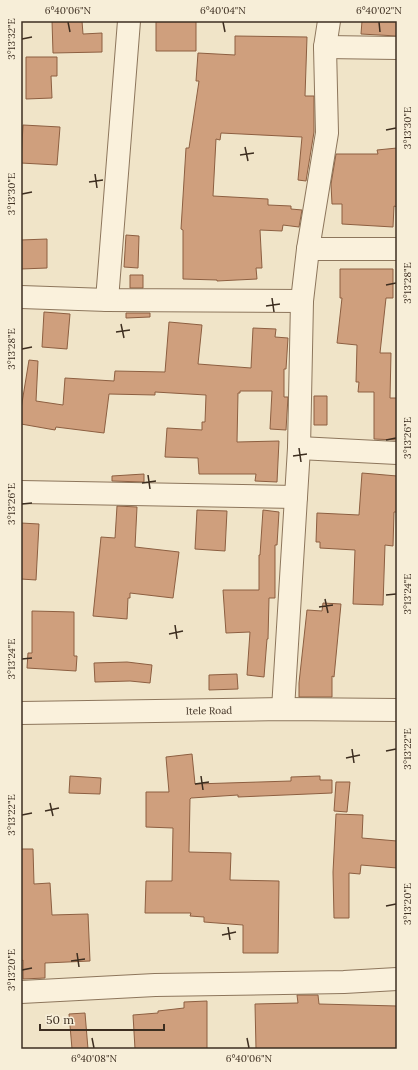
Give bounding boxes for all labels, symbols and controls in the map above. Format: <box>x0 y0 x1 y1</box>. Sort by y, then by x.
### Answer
text: 6°40'06"N <box>45 4 92 17</box>
text: 6°40'04"N <box>200 4 246 17</box>
text: 6°40'02"N <box>356 4 402 17</box>
text: 3°13'32"E <box>5 18 18 60</box>
text: 3°13'30"E <box>401 107 414 149</box>
text: 3°13'30"E <box>5 173 18 215</box>
text: 3°13'28"E <box>401 262 414 304</box>
text: 3°13'28"E <box>5 328 18 370</box>
text: 3°13'26"E <box>401 417 414 459</box>
text: 3°13'26"E <box>5 483 18 525</box>
text: 3°13'24"E <box>401 573 414 615</box>
text: 3°13'24"E <box>5 638 18 680</box>
street label: Itele Road <box>186 703 232 717</box>
text: 3°13'22"E <box>401 728 414 770</box>
text: 3°13'22"E <box>5 794 18 836</box>
text: 3°13'20"E <box>401 883 414 925</box>
text: 3°13'20"E <box>5 949 18 991</box>
scale bar <box>40 1006 164 1032</box>
text: 50 m <box>46 1012 74 1027</box>
text: 6°40'08"N <box>71 1052 117 1065</box>
text: 6°40'06"N <box>226 1052 273 1065</box>

